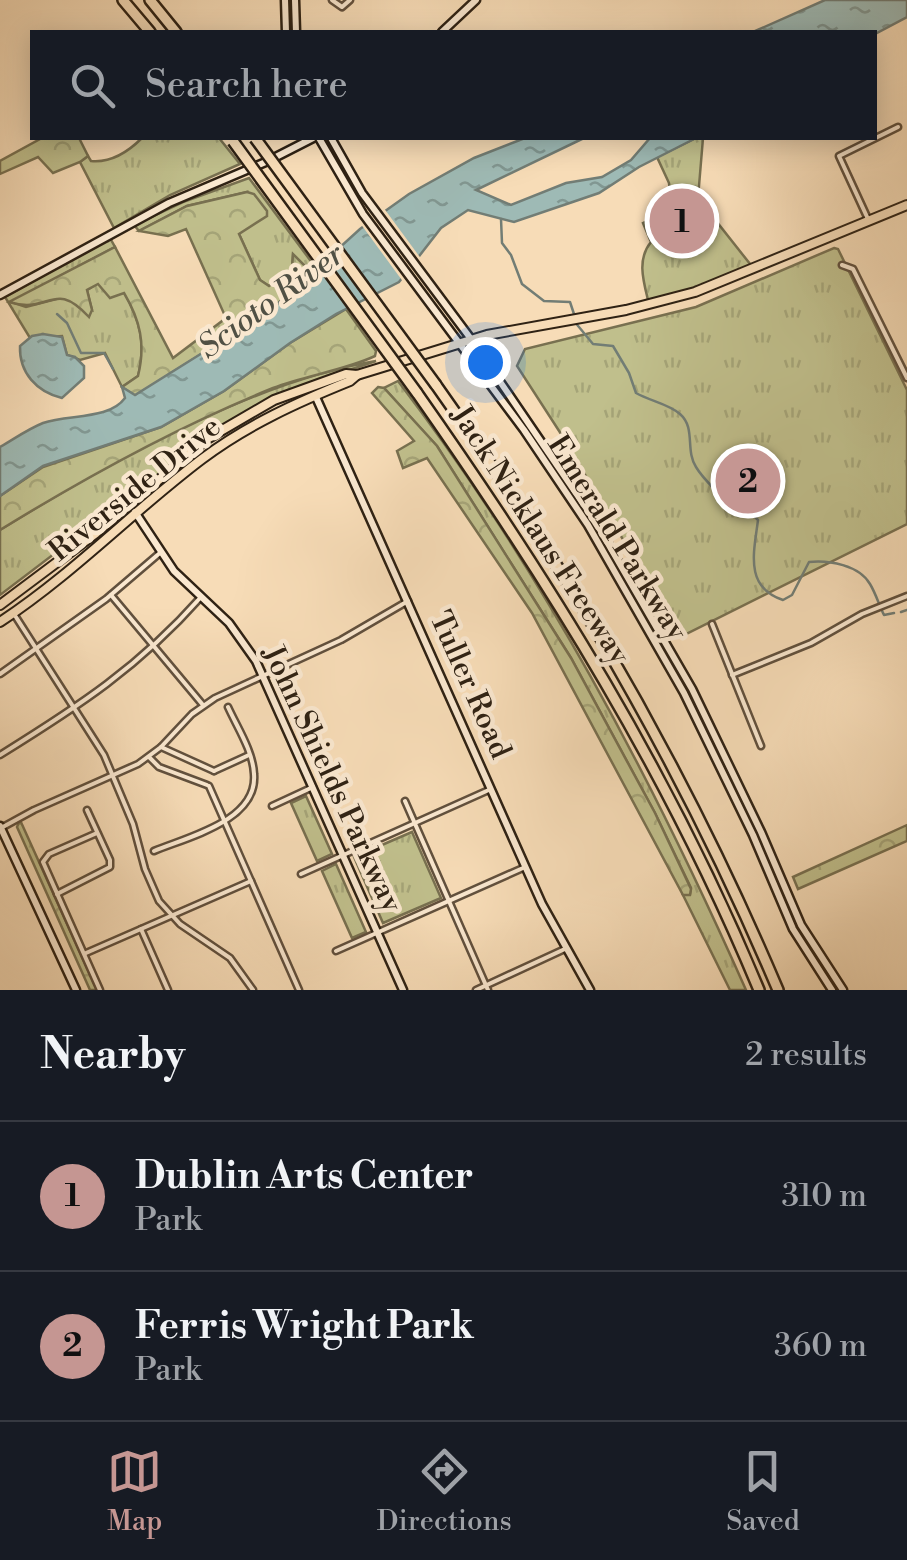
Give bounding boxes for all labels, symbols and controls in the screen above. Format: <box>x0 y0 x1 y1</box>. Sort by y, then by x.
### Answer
search box <box>30 30 877 140</box>
icon: search <box>65 58 120 113</box>
text: Search here <box>145 62 348 109</box>
pin: 1 <box>650 184 714 258</box>
water label: Scioto River <box>190 234 353 367</box>
your location <box>460 337 511 388</box>
street label: Jack Nicklaus Freeway <box>442 398 638 672</box>
street label: Riverside Drive <box>41 408 229 570</box>
street label: Emerald Parkway <box>539 428 696 648</box>
pin: 2 <box>716 444 780 518</box>
street label: Tuller Road <box>421 605 519 765</box>
street label: John Shields Parkway <box>253 639 411 919</box>
text: Nearby <box>40 1029 185 1082</box>
text: 2 results <box>745 1035 867 1075</box>
text: Dublin Arts Center <box>135 1153 474 1200</box>
text: 1 <box>65 1176 80 1216</box>
text: 310 m <box>781 1176 867 1216</box>
text: Park <box>135 1200 202 1240</box>
text: Ferris Wright Park <box>135 1303 474 1350</box>
text: 2 <box>62 1326 83 1366</box>
text: 360 m <box>774 1326 867 1366</box>
text: Park <box>135 1350 202 1390</box>
tab: Map <box>107 1444 162 1539</box>
tab: Directions <box>377 1444 512 1539</box>
tab: Saved <box>726 1444 800 1539</box>

